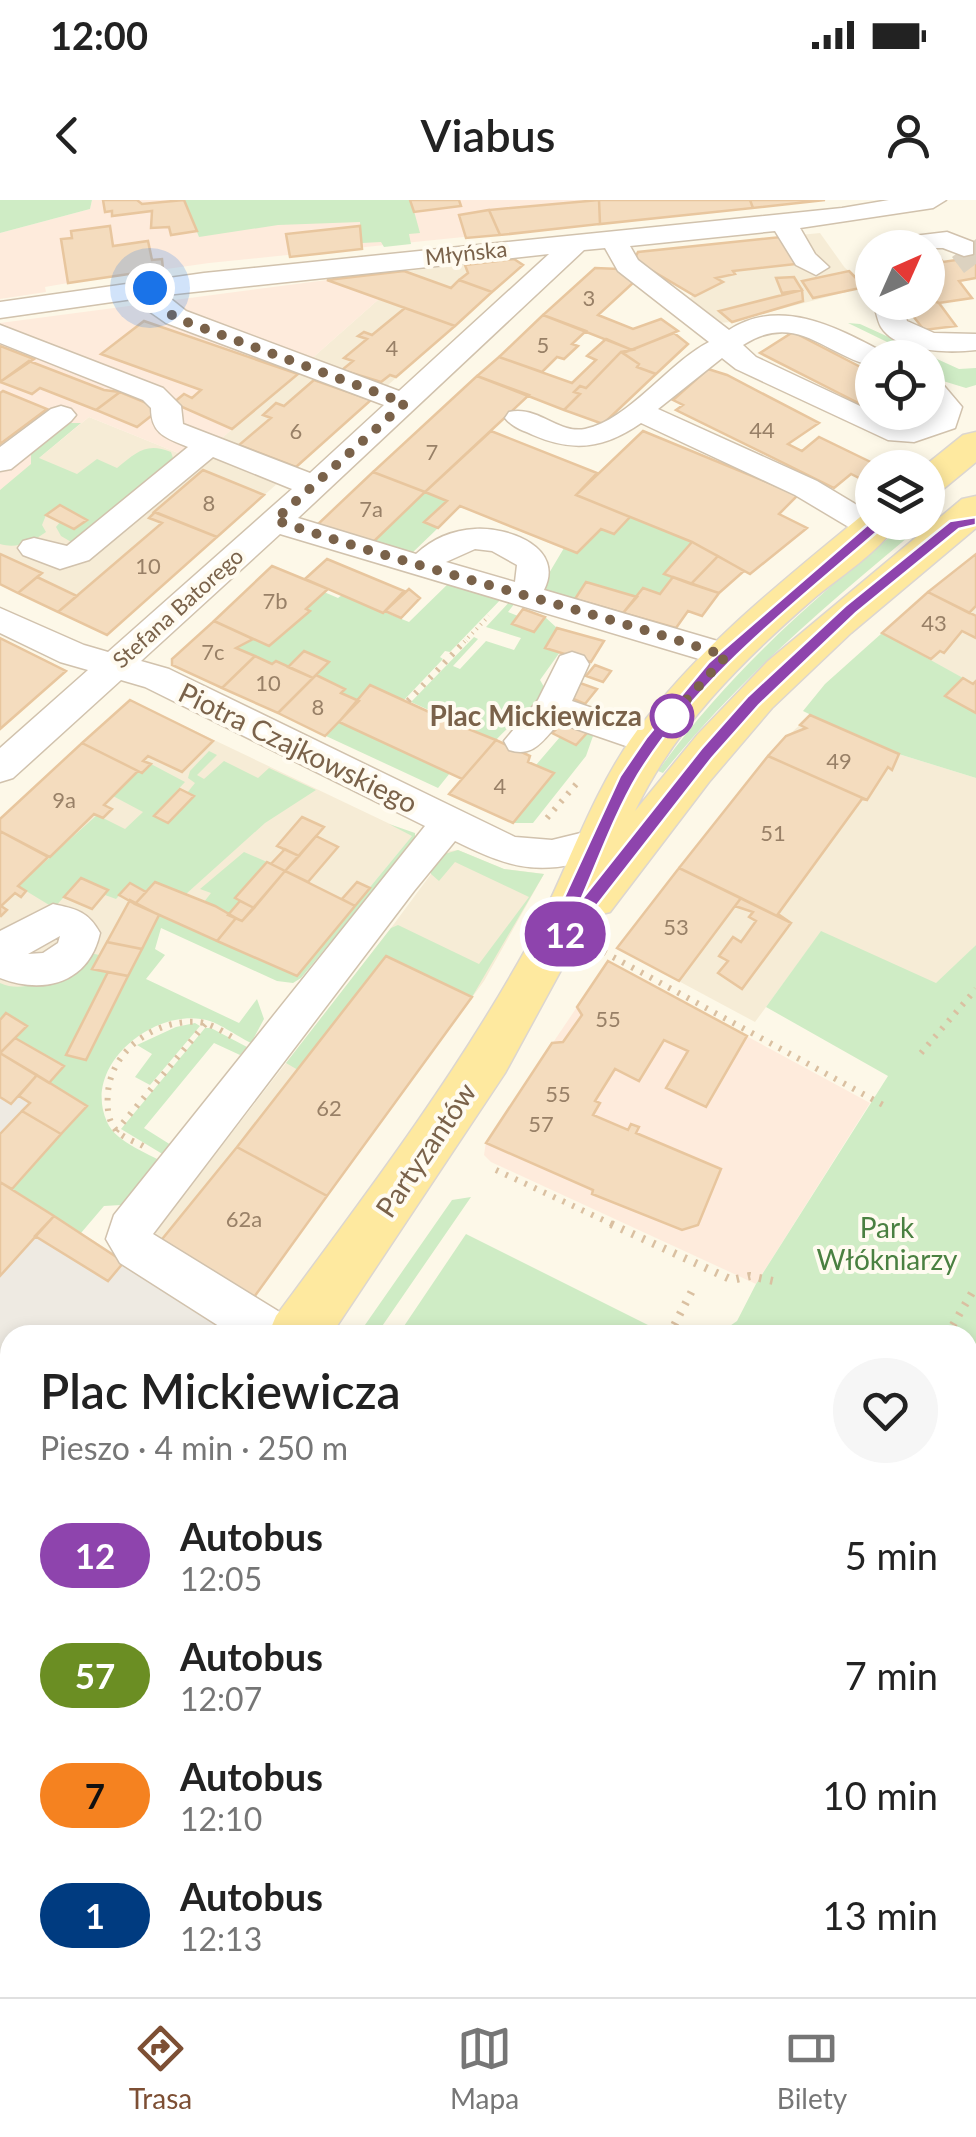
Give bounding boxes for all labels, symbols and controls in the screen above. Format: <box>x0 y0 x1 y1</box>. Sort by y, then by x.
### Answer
text: 12:00 <box>50 12 148 58</box>
icon: back <box>40 108 95 163</box>
text: Viabus <box>421 108 555 162</box>
icon: person <box>881 108 936 163</box>
north arrow <box>855 230 945 320</box>
map controls <box>855 230 945 540</box>
street label: Młyńska <box>424 235 508 270</box>
your location <box>125 263 175 313</box>
house number: 3 <box>583 284 595 311</box>
house number: 5 <box>537 331 549 358</box>
house number: 4 <box>386 334 399 361</box>
button: locate <box>855 340 945 430</box>
house number: 44 <box>749 416 775 443</box>
house number: 6 <box>290 417 302 444</box>
house number: 7 <box>426 438 438 465</box>
button: layers <box>855 450 945 540</box>
house number: 8 <box>203 489 215 516</box>
house number: 7a <box>359 495 383 522</box>
street label: Stefana Batorego <box>107 542 248 673</box>
house number: 10 <box>135 552 161 579</box>
house number: 7b <box>262 587 288 614</box>
house number: 43 <box>921 609 947 636</box>
house number: 7c <box>201 638 225 665</box>
house number: 10 <box>255 669 281 696</box>
street label: Piotra Czajkowskiego <box>174 675 423 820</box>
house number: 8 <box>312 693 324 720</box>
marker: Plac Mickiewicza <box>651 695 693 737</box>
place label: Plac Mickiewicza <box>429 698 642 732</box>
house number: 49 <box>826 747 852 774</box>
house number: 4 <box>494 772 507 799</box>
house number: 9a <box>52 786 76 813</box>
house number: 51 <box>760 819 786 846</box>
line badge: 12 <box>520 902 610 966</box>
text: 12 <box>545 913 585 955</box>
house number: 53 <box>663 913 689 940</box>
house number: 55 <box>595 1005 621 1032</box>
street label: Partyzantów <box>368 1076 482 1223</box>
house number: 55 <box>545 1080 571 1107</box>
house number: 62 <box>316 1094 342 1121</box>
house number: 57 <box>528 1110 554 1137</box>
house number: 62a <box>226 1205 262 1232</box>
park label: Park Włókniarzy <box>816 1210 958 1276</box>
button: heart <box>833 1358 938 1463</box>
text: Plac Mickiewicza <box>40 1362 401 1419</box>
text: Pieszo · 4 min · 250 m <box>40 1428 348 1467</box>
text: Autobus <box>180 1513 323 1559</box>
text: 5 min <box>845 1532 938 1578</box>
text: 12 <box>75 1534 115 1576</box>
text: 12:05 <box>180 1559 262 1598</box>
text: Autobus <box>180 1633 323 1679</box>
text: 7 min <box>845 1652 938 1698</box>
text: 57 <box>75 1654 115 1696</box>
text: 12:07 <box>180 1679 262 1718</box>
text: Autobus <box>180 1753 323 1799</box>
text: 10 min <box>823 1772 938 1818</box>
text: 7 <box>85 1774 105 1816</box>
text: 12:10 <box>180 1799 262 1838</box>
text: Autobus <box>180 1873 323 1919</box>
text: 13 min <box>823 1892 938 1938</box>
text: 1 <box>85 1894 105 1936</box>
text: 12:13 <box>180 1919 262 1958</box>
tab: Trasa <box>129 2021 192 2115</box>
tab: Mapa <box>450 2021 519 2115</box>
tab: Bilety <box>777 2021 847 2115</box>

